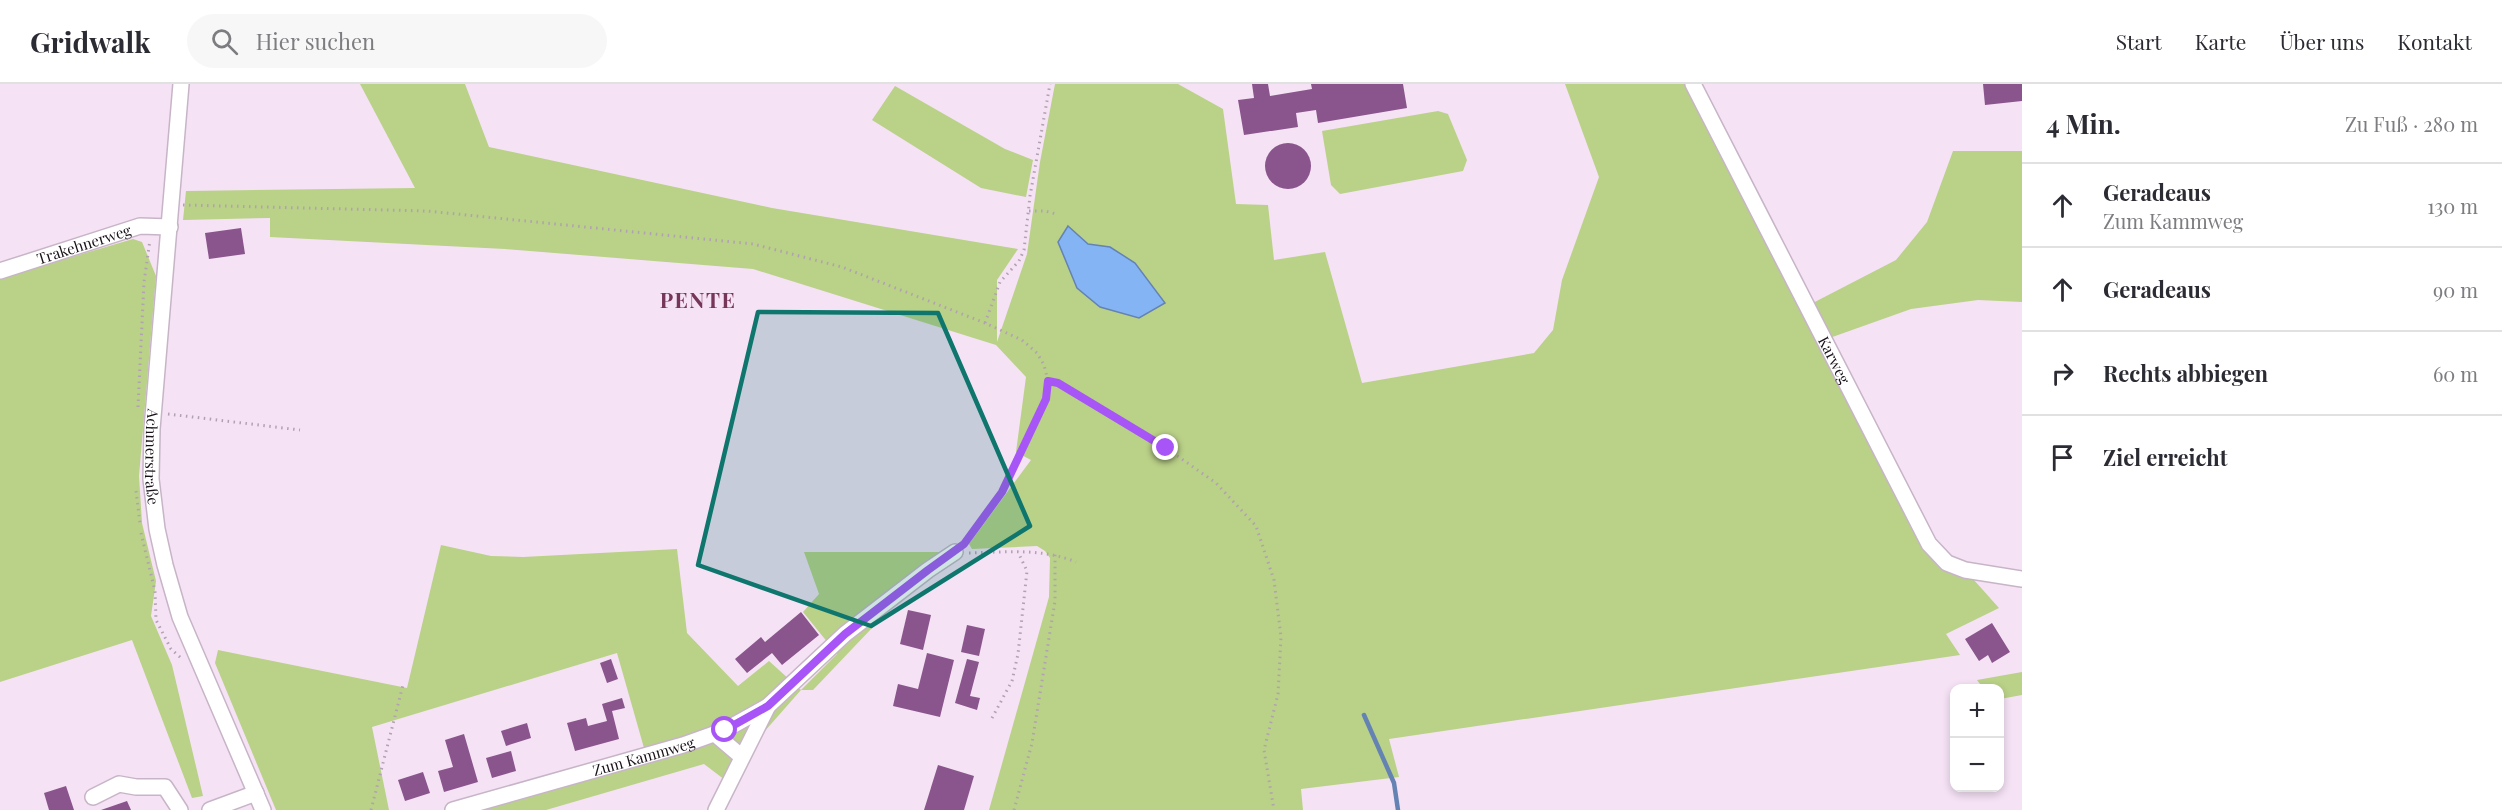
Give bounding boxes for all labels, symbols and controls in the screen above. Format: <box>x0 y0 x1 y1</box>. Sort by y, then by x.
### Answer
search box <box>187 14 607 68</box>
text: Gridwalk <box>30 23 151 60</box>
icon: search <box>208 25 241 58</box>
text: Hier suchen <box>256 26 375 56</box>
text: Start <box>2116 27 2162 55</box>
text: Karte <box>2195 27 2246 55</box>
text: Über uns <box>2279 27 2364 55</box>
text: Kontakt <box>2397 27 2472 55</box>
text: 4 Min. <box>2046 106 2121 141</box>
text: Zu Fuß · 280 m <box>2345 110 2478 137</box>
text: Geradeaus <box>2103 177 2211 207</box>
icon: ahead <box>2046 189 2079 222</box>
text: 130 m <box>2427 192 2478 219</box>
text: Zum Kammweg <box>2103 207 2243 234</box>
street label: Trakehnerweg <box>34 220 134 269</box>
icon: ahead <box>2046 273 2079 306</box>
text: Geradeaus <box>2103 274 2211 304</box>
text: 90 m <box>2433 276 2478 303</box>
district label: PENTE <box>660 285 736 313</box>
street label: Karweg <box>1814 333 1855 387</box>
icon: right <box>2046 357 2079 390</box>
text: Rechts abbiegen <box>2103 358 2268 388</box>
text: 60 m <box>2433 360 2478 387</box>
street label: Achmerstraße <box>141 407 164 506</box>
route end <box>1152 434 1178 460</box>
icon: arrive <box>2046 441 2079 474</box>
text: Ziel erreicht <box>2103 442 2227 472</box>
map controls <box>1950 684 2004 792</box>
button: + <box>1950 684 2004 738</box>
route start <box>711 716 737 742</box>
street label: Zum Kammweg <box>590 732 697 780</box>
button: − <box>1950 738 2004 792</box>

